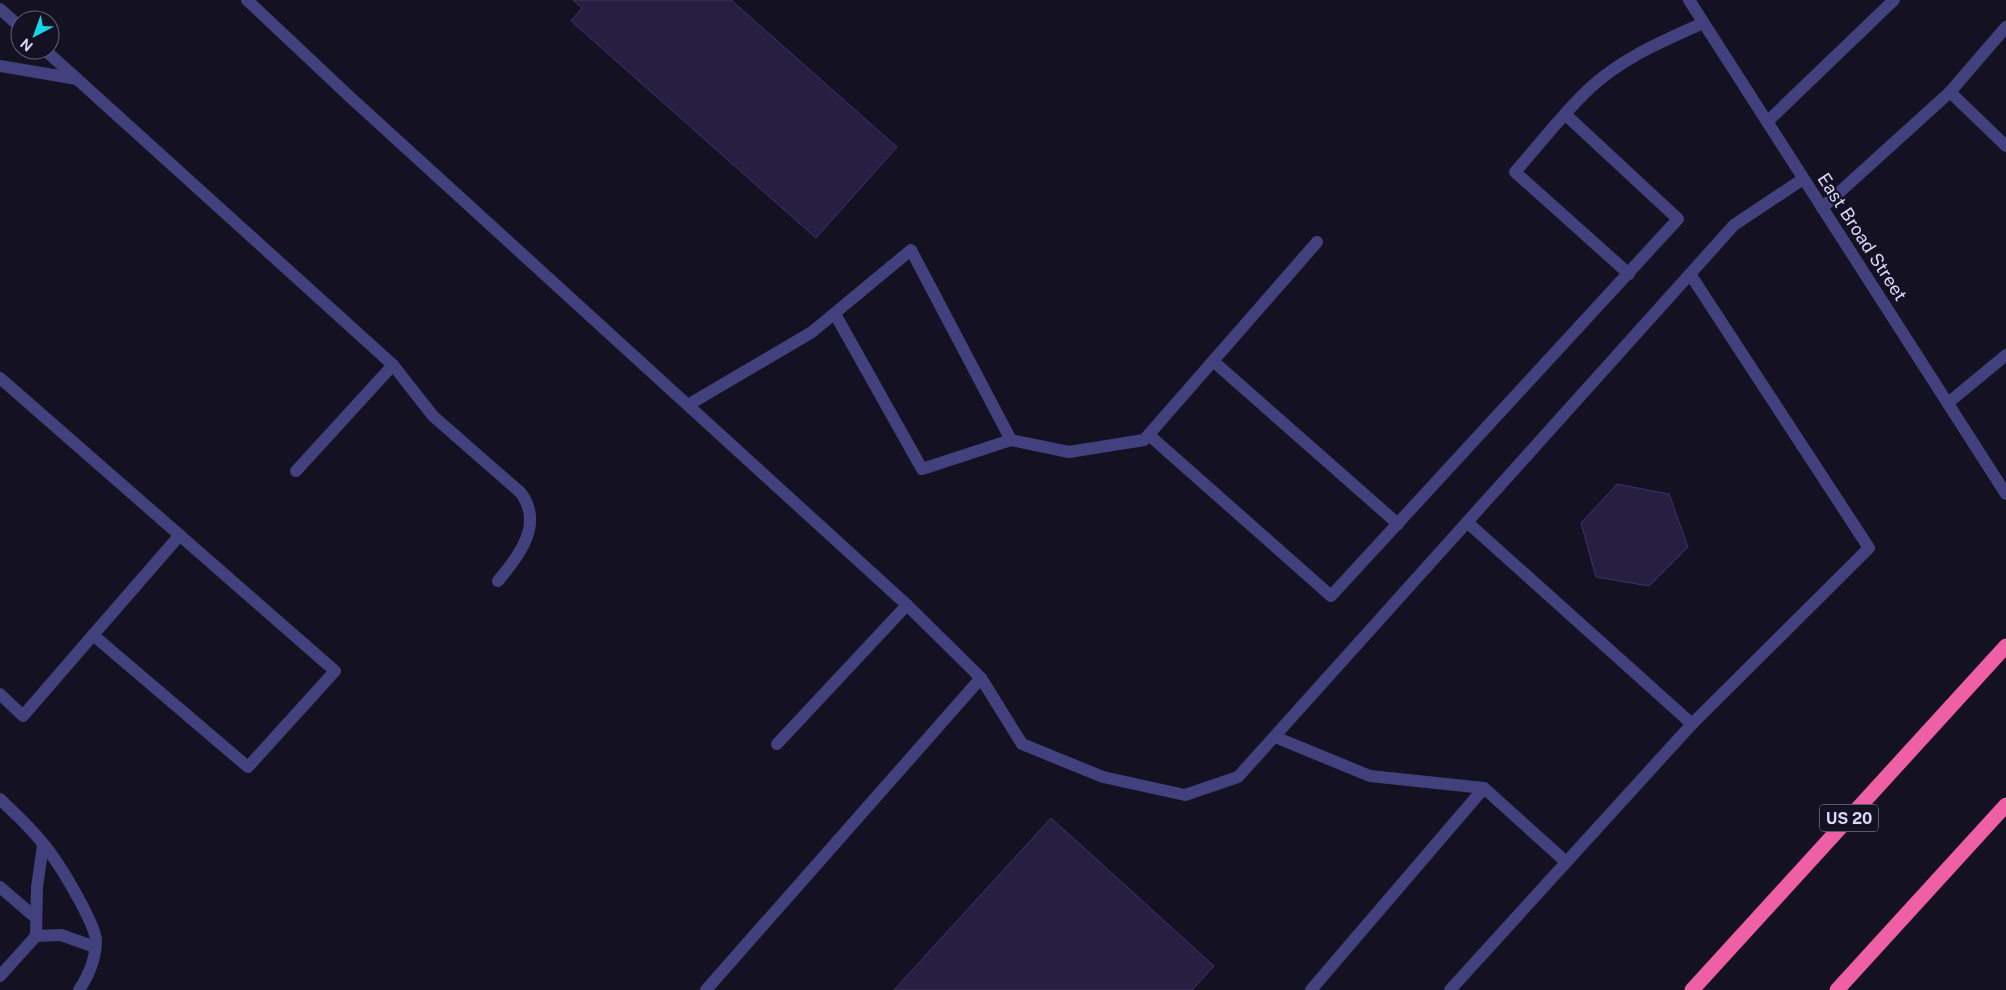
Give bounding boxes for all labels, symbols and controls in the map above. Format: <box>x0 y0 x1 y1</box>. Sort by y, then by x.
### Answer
north arrow <box>10 10 60 60</box>
text: N <box>17 35 36 54</box>
street label: East Broad Street <box>1813 169 1911 304</box>
road number: US 20 <box>1820 804 1878 831</box>

